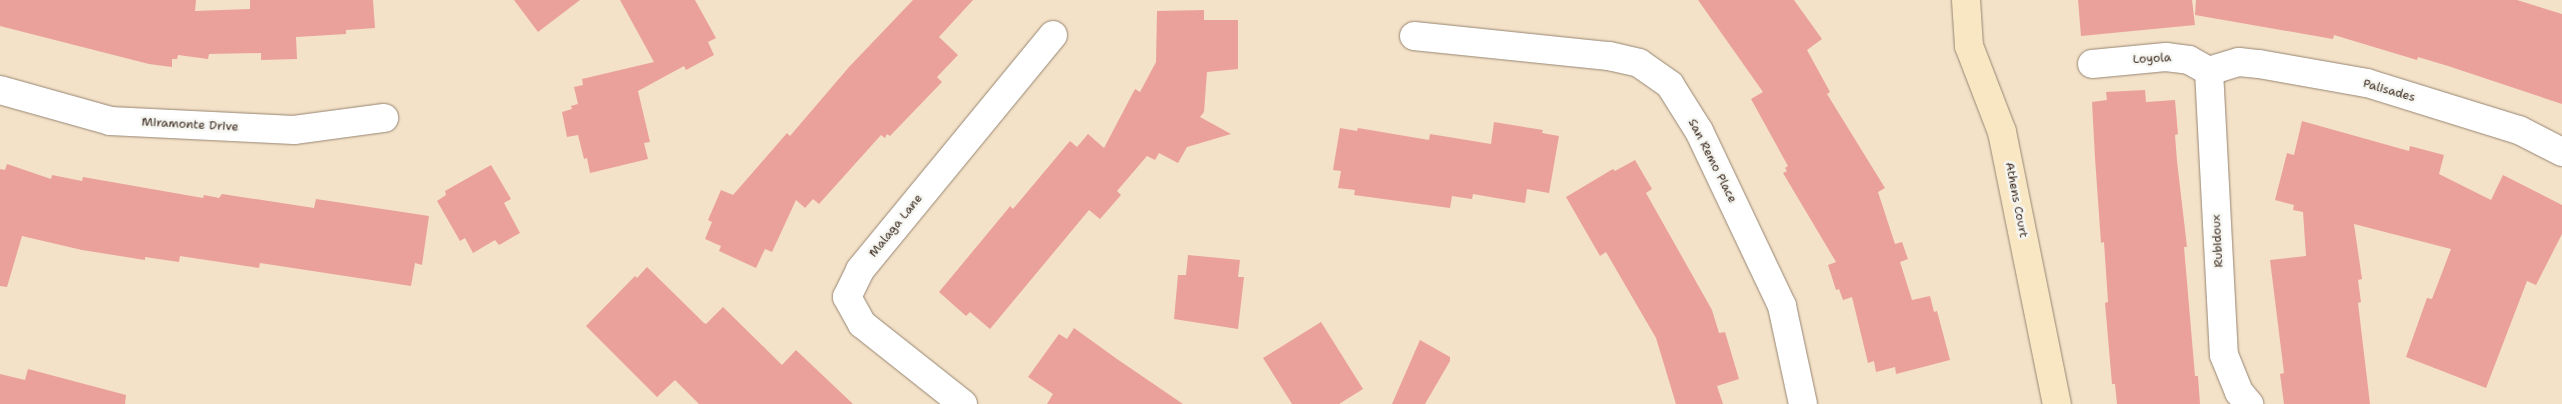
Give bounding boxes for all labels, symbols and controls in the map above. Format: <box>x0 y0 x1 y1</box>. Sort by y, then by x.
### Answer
street label: Loyola <box>2132 51 2172 67</box>
street label: Palisades <box>2361 77 2417 105</box>
street label: Miramonte Drive <box>141 115 239 135</box>
street label: San Remo Place <box>1685 117 1739 205</box>
street label: Athens Court <box>2002 161 2030 239</box>
street label: Malaga Lane <box>866 192 926 260</box>
street label: Rubidoux <box>2209 214 2227 268</box>

